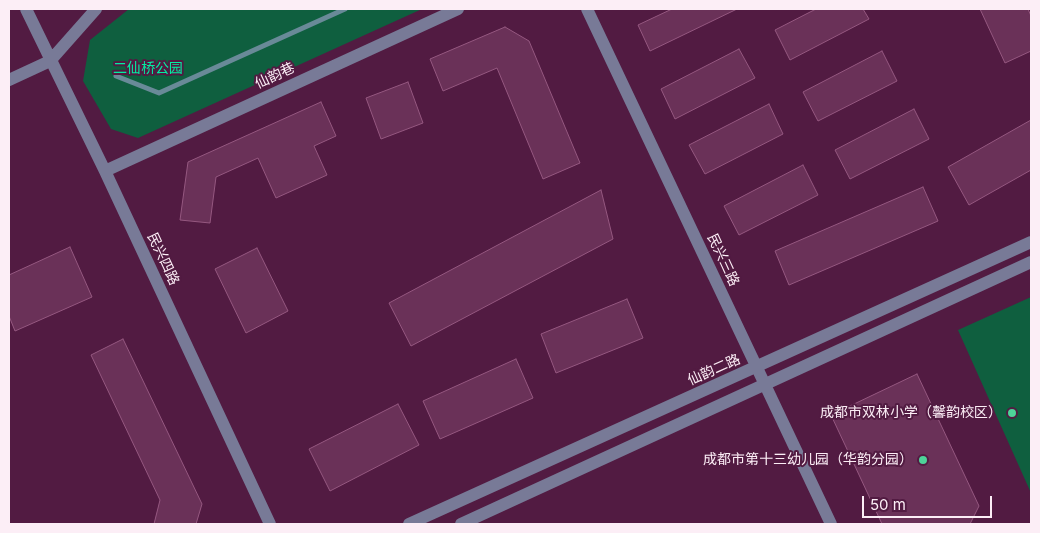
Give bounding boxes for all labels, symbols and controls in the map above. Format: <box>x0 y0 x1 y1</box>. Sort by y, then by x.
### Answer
street label: 仙韵巷 <box>252 60 298 92</box>
park label: 二仙桥公园 <box>113 61 183 77</box>
street label: 民兴四路 <box>144 230 182 288</box>
street label: 民兴三路 <box>704 231 742 289</box>
street label: 仙韵二路 <box>685 351 743 389</box>
place label: 成都市双林小学（馨韵校区） <box>820 405 1002 421</box>
marker: 成都市双林小学（馨韵校区） <box>1006 407 1018 419</box>
place label: 成都市第十三幼儿园（华韵分园） <box>703 452 913 468</box>
marker: 成都市第十三幼儿园（华韵分园） <box>917 454 929 466</box>
scale bar <box>865 486 995 518</box>
text: 50 m <box>870 495 906 514</box>

